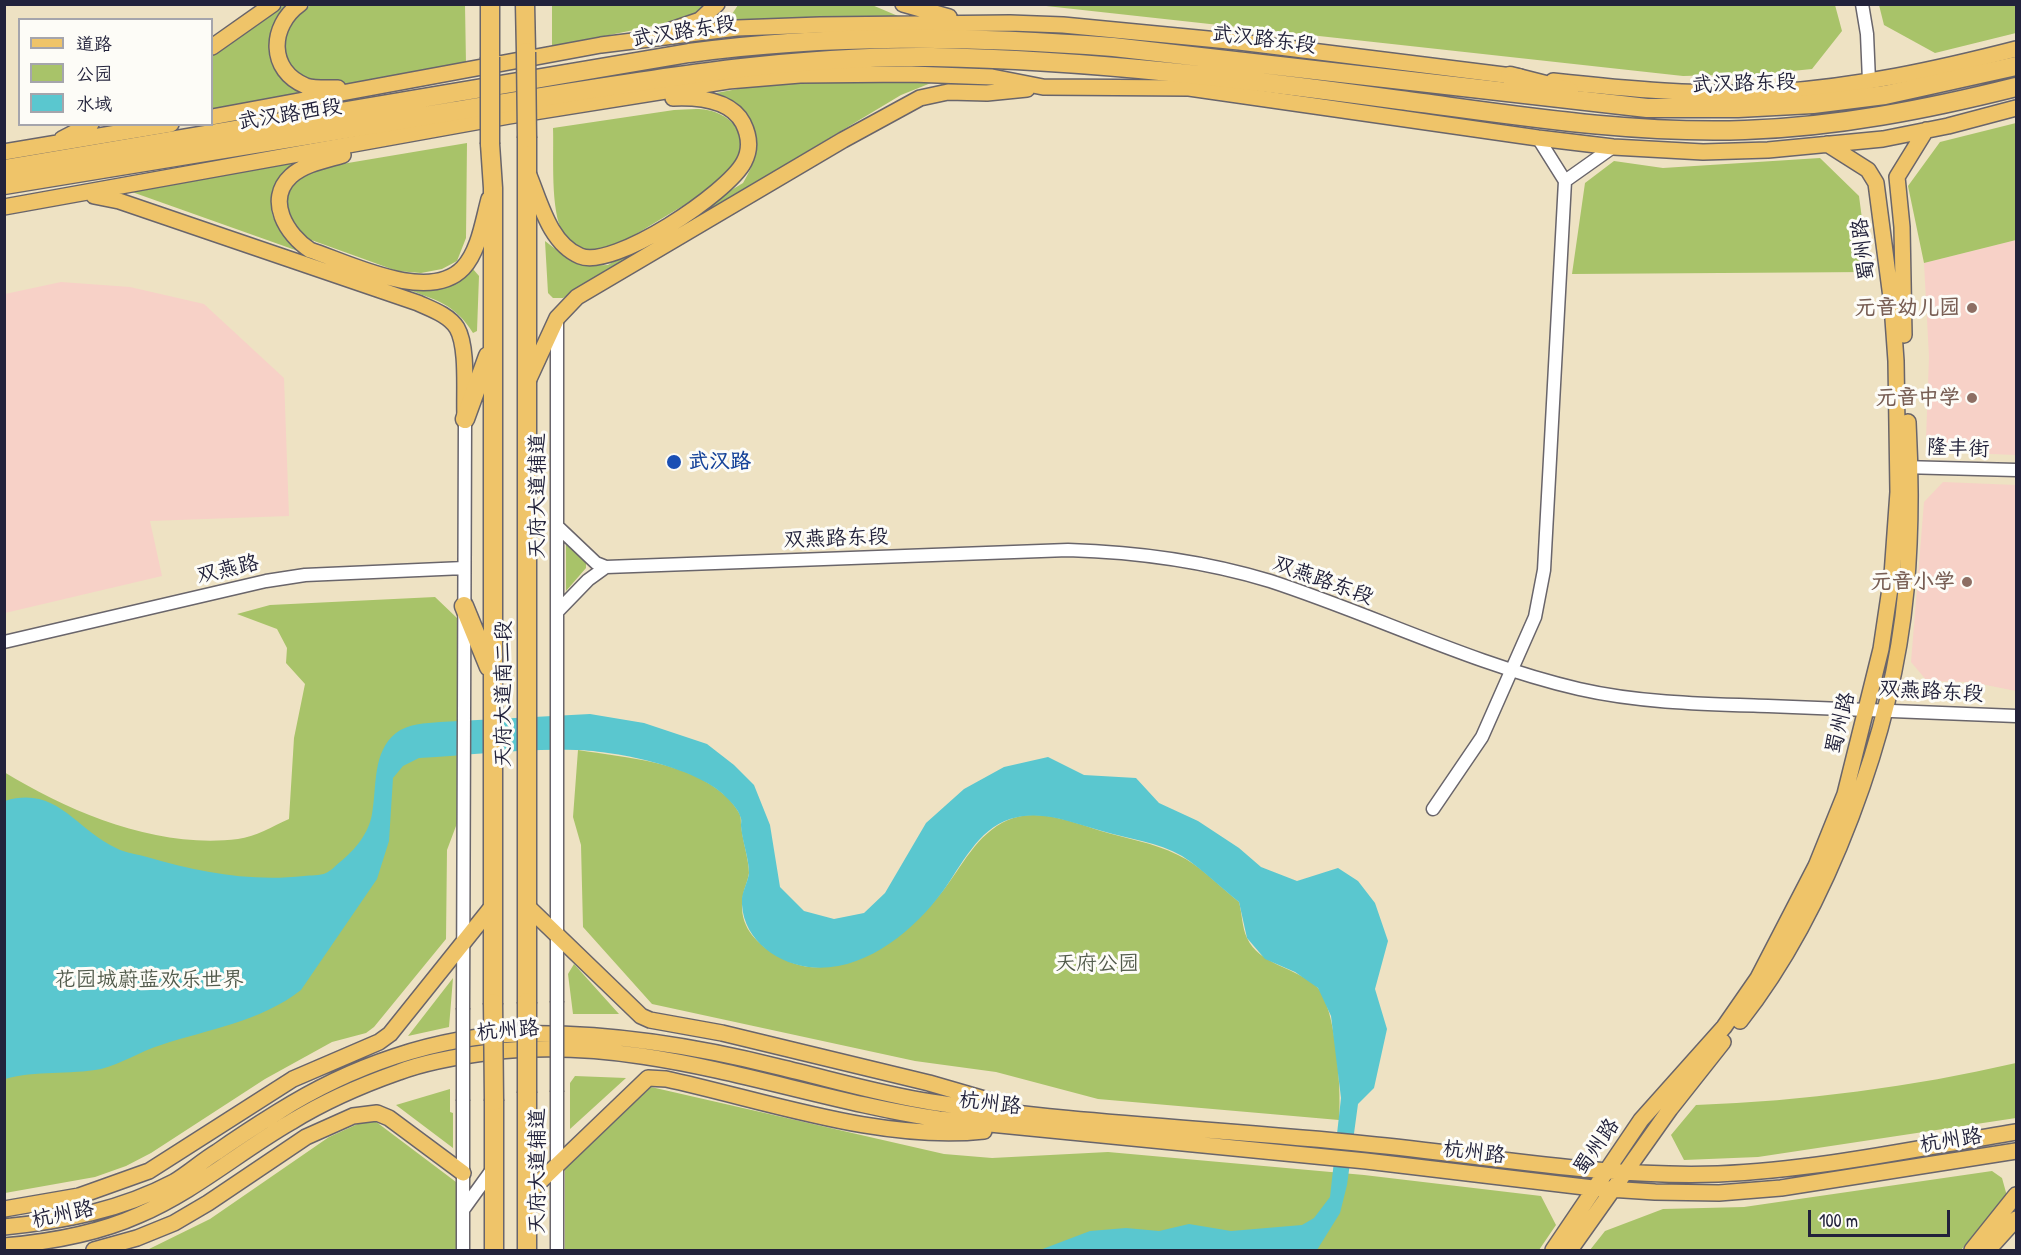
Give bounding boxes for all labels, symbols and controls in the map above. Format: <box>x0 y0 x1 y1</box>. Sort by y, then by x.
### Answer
street label: 武汉路东段 <box>630 11 738 53</box>
legend <box>18 18 213 126</box>
street label: 武汉路东段 <box>1210 21 1318 59</box>
text: 道路 <box>76 31 112 56</box>
text: 公园 <box>76 61 112 86</box>
street label: 武汉路东段 <box>1691 70 1797 98</box>
text: 水域 <box>76 91 112 116</box>
street label: 武汉路西段 <box>236 94 344 136</box>
street label: 蜀州路 <box>1848 216 1880 282</box>
place label: 元音幼儿园 <box>1855 295 1960 321</box>
marker: 元音幼儿园 <box>1965 301 1979 315</box>
place label: 元音中学 <box>1876 385 1960 411</box>
marker: 元音中学 <box>1965 391 1979 405</box>
street label: 天府大道辅道 <box>525 433 551 559</box>
street label: 隆丰街 <box>1926 435 1990 463</box>
place label: 武汉路 <box>688 449 751 475</box>
marker: 武汉路 <box>665 453 683 471</box>
street label: 双燕路东段 <box>783 525 889 553</box>
street label: 双燕路 <box>194 551 262 589</box>
street label: 双燕路东段 <box>1269 551 1377 611</box>
place label: 元音小学 <box>1871 569 1955 595</box>
marker: 元音小学 <box>1960 575 1974 589</box>
street label: 天府大道南二段 <box>491 621 517 767</box>
street label: 双燕路东段 <box>1878 677 1984 707</box>
street label: 蜀州路 <box>1821 689 1861 757</box>
park label: 天府公园 <box>1055 951 1139 977</box>
park label: 花园城蔚蓝欢乐世界 <box>55 967 243 993</box>
street label: 杭州路 <box>476 1016 540 1046</box>
street label: 杭州路 <box>957 1088 1023 1120</box>
street label: 天府大道辅道 <box>525 1108 551 1234</box>
street label: 蜀州路 <box>1569 1114 1625 1180</box>
street label: 杭州路 <box>1918 1124 1984 1158</box>
street label: 杭州路 <box>1441 1137 1507 1169</box>
street label: 杭州路 <box>30 1196 96 1234</box>
scale bar <box>1811 1198 1954 1236</box>
text: 100 m <box>1819 1208 1858 1233</box>

